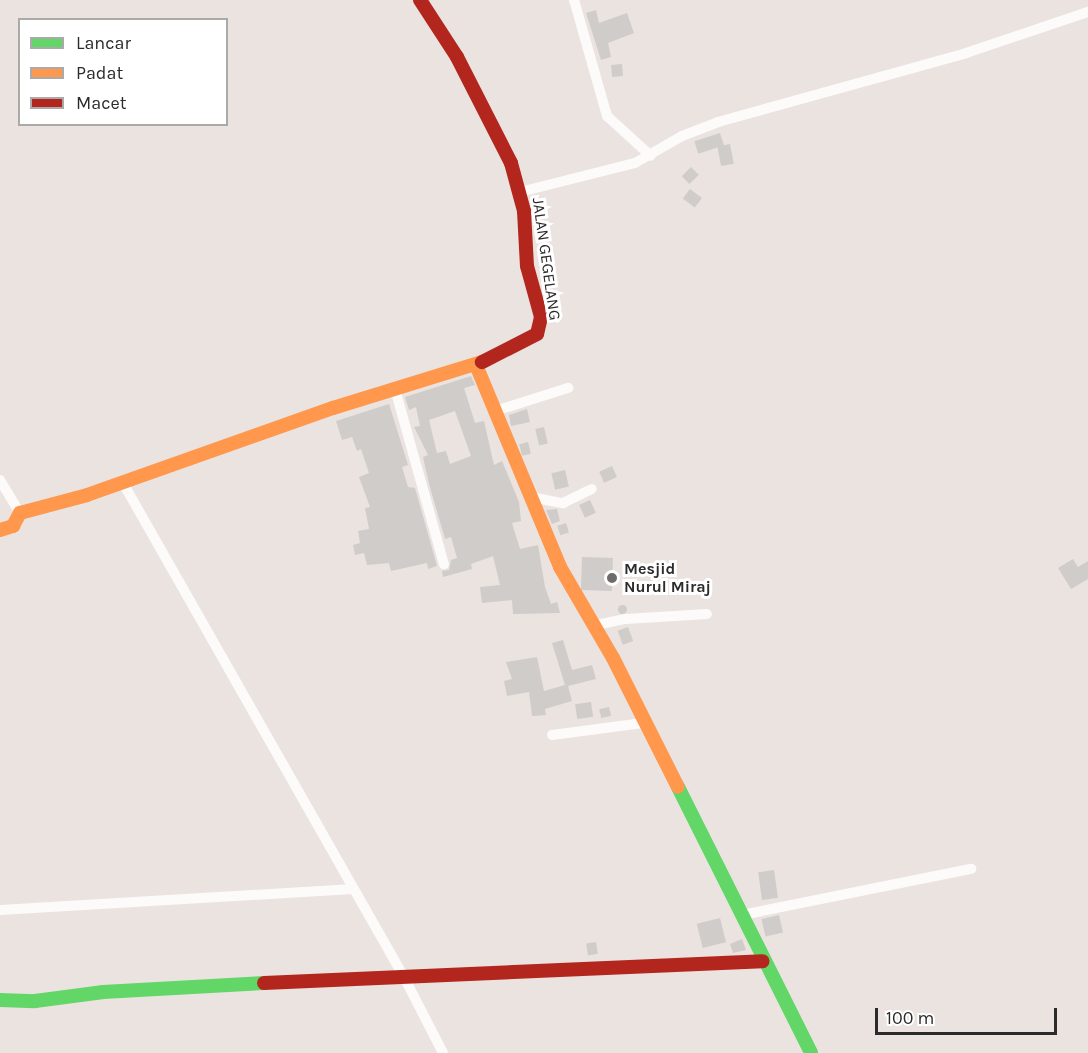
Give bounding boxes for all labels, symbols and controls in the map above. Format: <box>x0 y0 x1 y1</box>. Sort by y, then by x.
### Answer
legend <box>18 18 228 126</box>
text: Lancar <box>76 32 131 54</box>
text: Padat <box>76 62 123 84</box>
text: Macet <box>76 92 126 114</box>
street label: JALAN GEGELANG <box>528 196 564 322</box>
place label: Mesjid Nurul Miraj <box>624 559 711 597</box>
marker: Mesjid Nurul Miraj <box>605 571 619 585</box>
scale bar <box>878 996 1060 1034</box>
text: 100 m <box>886 1007 934 1029</box>

